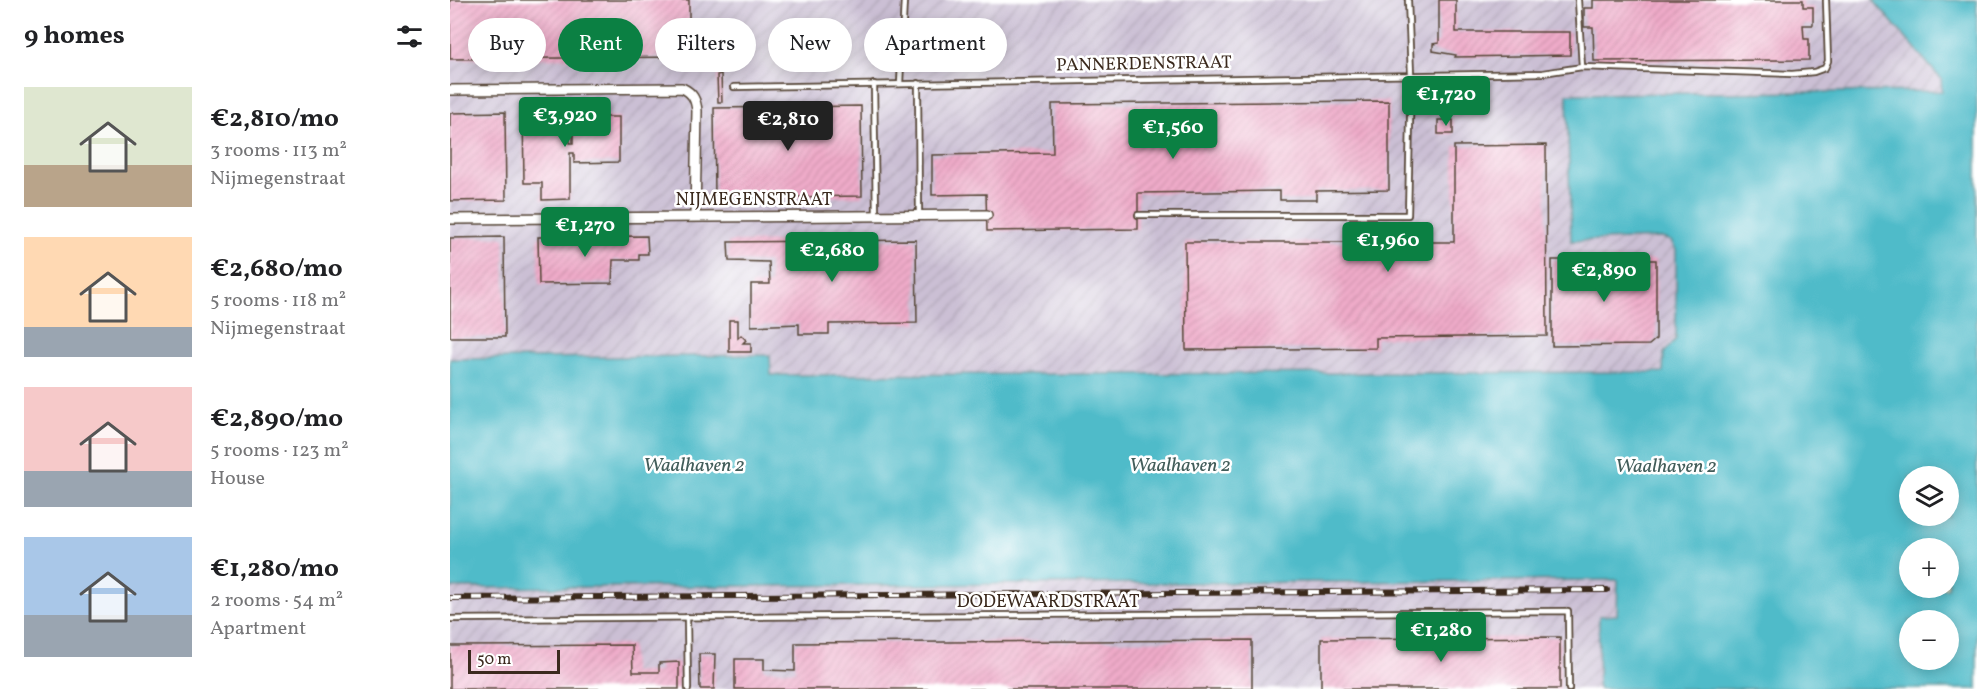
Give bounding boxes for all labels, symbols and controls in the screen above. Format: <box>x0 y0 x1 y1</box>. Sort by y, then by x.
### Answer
text: 9 homes <box>24 18 125 54</box>
chip: Buy <box>468 18 546 72</box>
chip: Rent <box>558 18 643 72</box>
chip: Filters <box>655 18 756 72</box>
chip: New <box>768 18 852 72</box>
chip: Apartment <box>864 18 1007 72</box>
icon: filters <box>393 20 426 53</box>
street label: PANNERDENSTRAAT <box>1056 50 1232 79</box>
pin: €1,720 <box>1397 76 1495 127</box>
text: €1,720 <box>1416 81 1476 109</box>
pin: €3,920 <box>516 97 614 148</box>
text: €2,810/mo <box>210 101 339 137</box>
pin: €2,810 <box>739 101 837 152</box>
text: €3,920 <box>533 102 597 130</box>
text: €2,810 <box>757 106 819 134</box>
pin: €1,560 <box>1124 109 1222 160</box>
icon: home <box>72 111 144 183</box>
text: €1,560 <box>1142 114 1204 142</box>
text: 3 rooms · 113 m² <box>210 137 347 165</box>
text: Nijmegenstraat <box>210 165 346 193</box>
street label: NIJMEGENSTRAAT <box>676 188 833 213</box>
pin: €1,270 <box>536 207 634 258</box>
text: €1,270 <box>555 212 615 240</box>
pin: €1,960 <box>1339 222 1437 273</box>
text: €1,960 <box>1356 227 1420 255</box>
pin: €2,680 <box>783 232 881 283</box>
text: €2,680 <box>799 237 865 265</box>
text: €2,680/mo <box>210 251 343 287</box>
pin: €2,890 <box>1555 252 1653 303</box>
text: €2,890 <box>1571 257 1637 285</box>
icon: home <box>72 261 144 333</box>
text: 5 rooms · 118 m² <box>210 287 346 315</box>
text: Nijmegenstraat <box>210 315 346 343</box>
text: €2,890/mo <box>210 401 343 437</box>
icon: home <box>72 411 144 483</box>
text: 5 rooms · 123 m² <box>210 437 349 465</box>
water label: Waalhaven 2 <box>643 452 745 480</box>
water label: Waalhaven 2 <box>1129 452 1231 480</box>
water label: Waalhaven 2 <box>1615 453 1717 481</box>
text: House <box>210 465 265 493</box>
map controls <box>1899 466 1959 670</box>
button: layers <box>1899 466 1959 526</box>
button: + <box>1899 538 1959 598</box>
text: €1,280/mo <box>210 551 339 587</box>
icon: home <box>72 561 144 633</box>
text: 2 rooms · 54 m² <box>210 587 343 615</box>
street label: DODEWAARDSTRAAT <box>957 590 1140 615</box>
button: − <box>1899 610 1959 670</box>
pin: €1,280 <box>1392 612 1490 663</box>
text: Apartment <box>210 615 306 643</box>
text: €1,280 <box>1410 617 1472 645</box>
scale bar <box>468 647 560 674</box>
text: 50 m <box>477 649 511 671</box>

